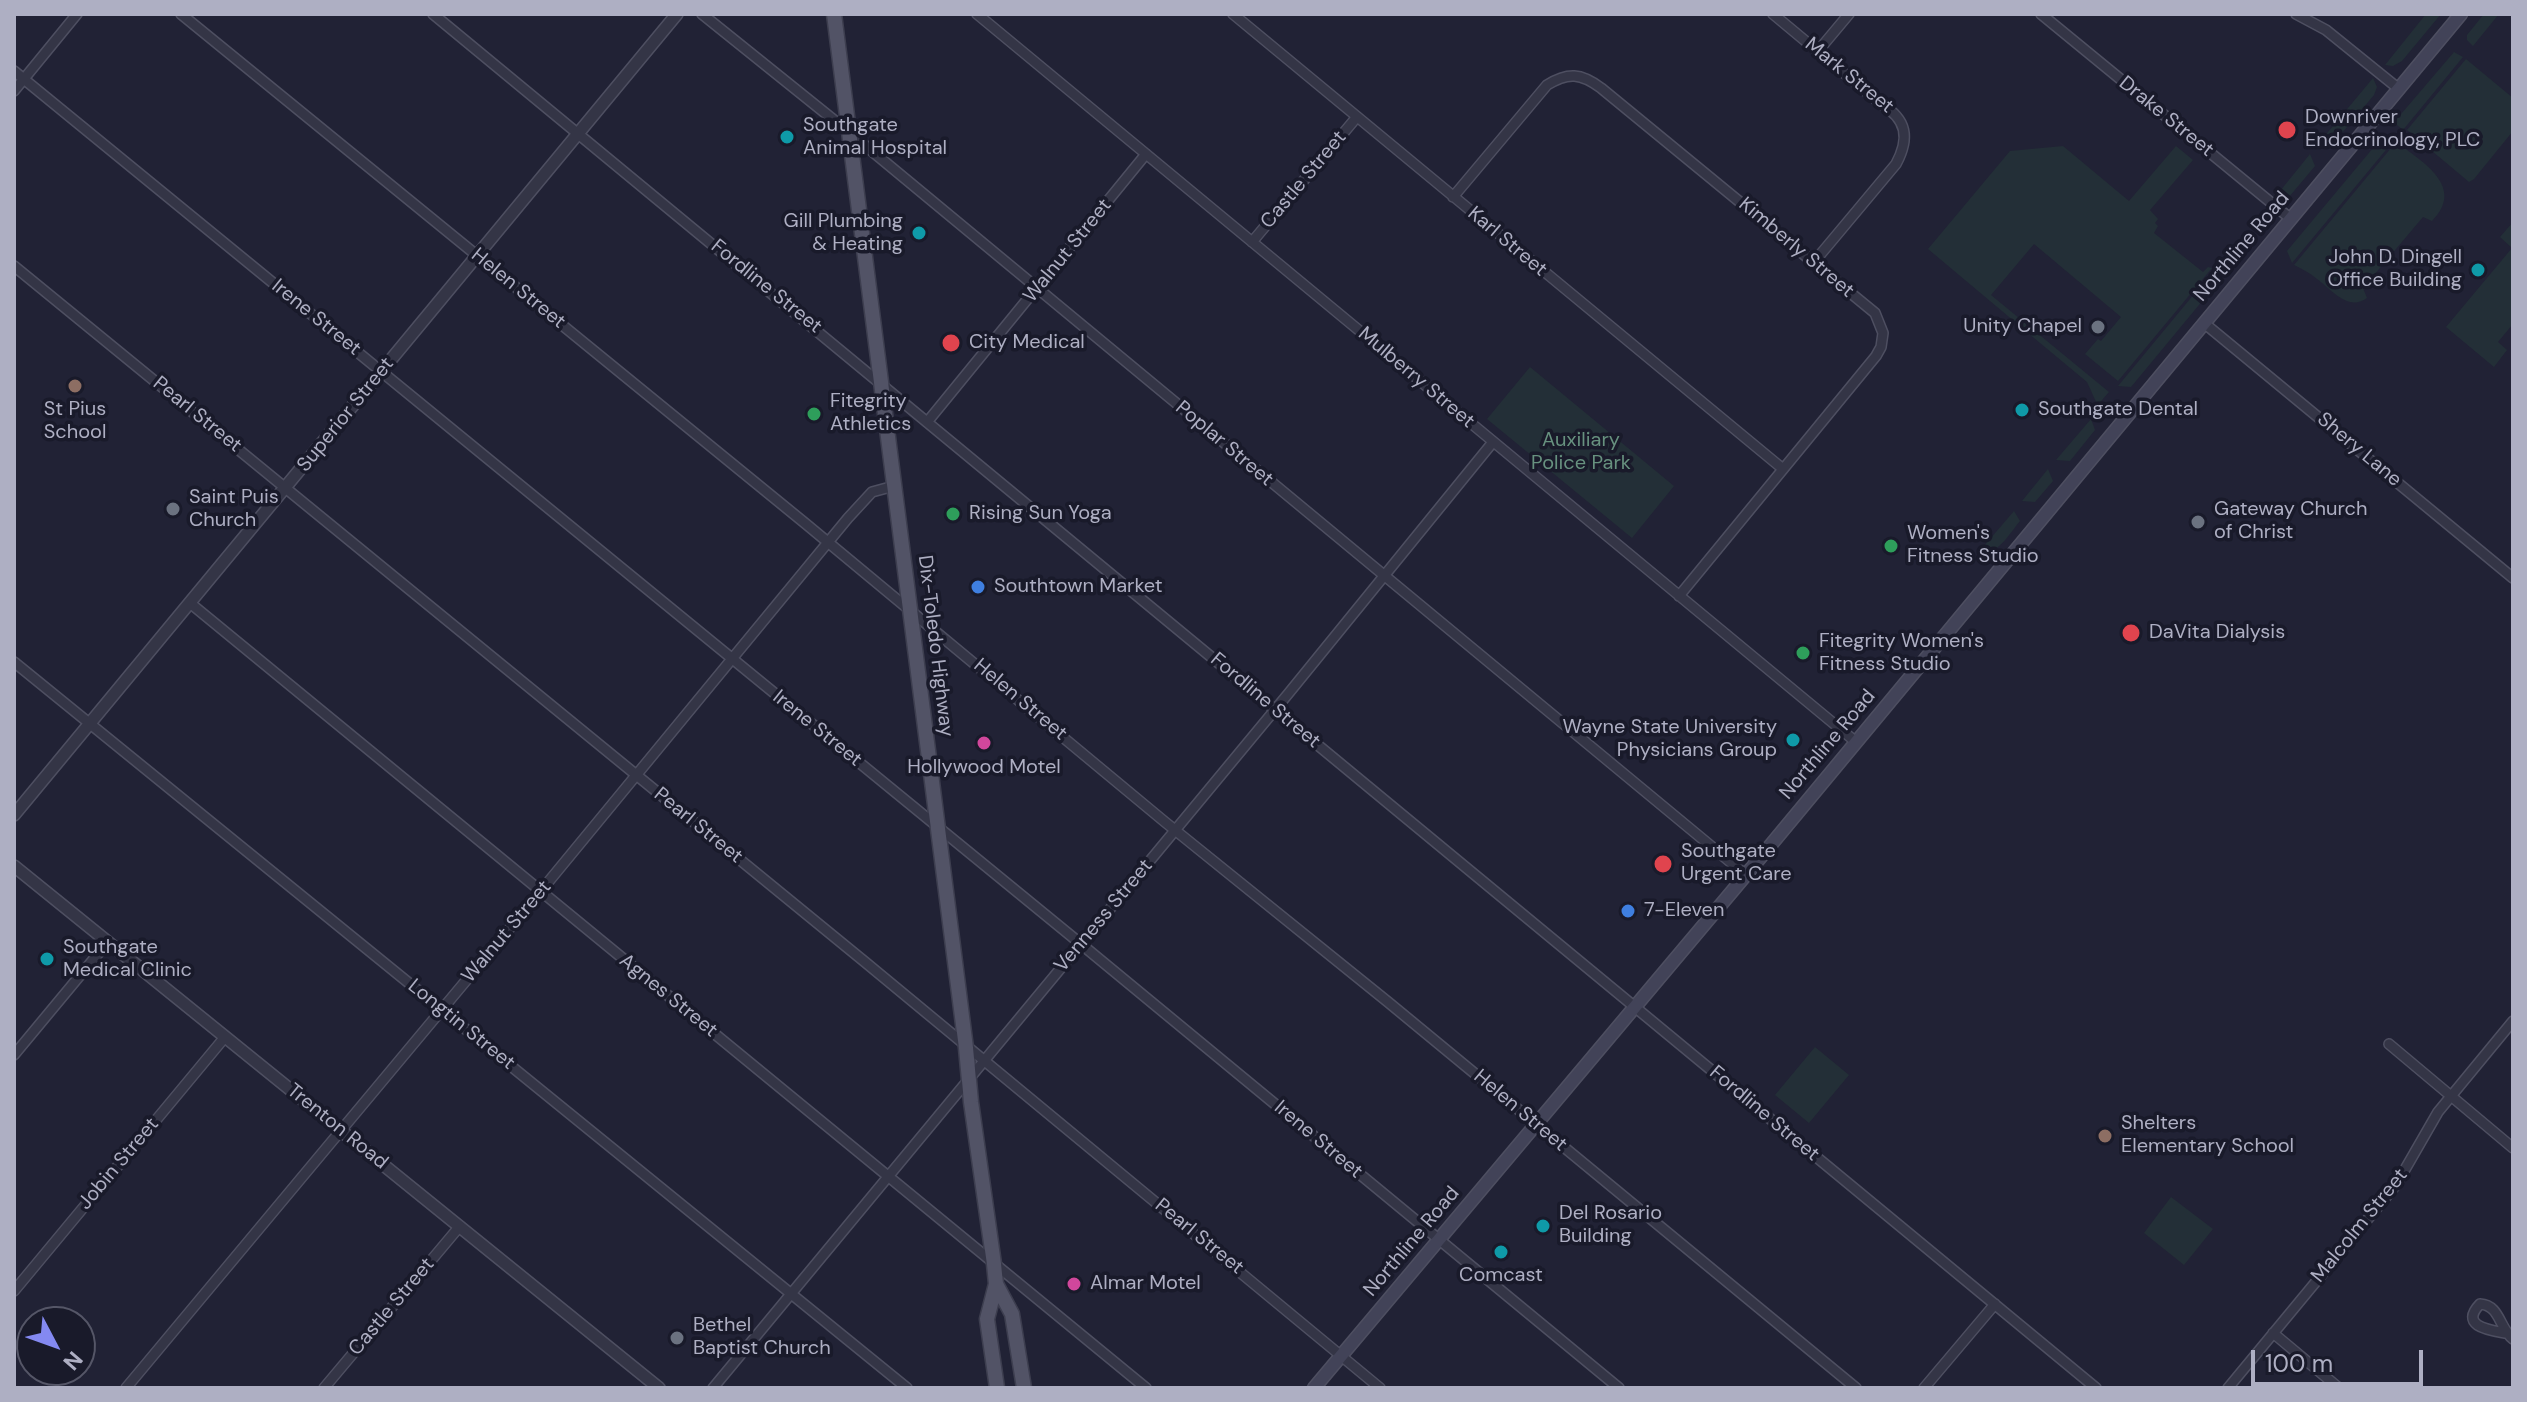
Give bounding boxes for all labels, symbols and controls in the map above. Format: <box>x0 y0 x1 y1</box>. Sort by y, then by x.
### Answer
street label: Mark Street <box>1800 33 1898 119</box>
street label: Drake Street <box>2114 72 2218 162</box>
place label: Downriver Endocrinology, PLC <box>2305 106 2480 153</box>
place label: Southgate Animal Hospital <box>803 114 947 161</box>
marker: Downriver Endocrinology, PLC <box>2276 119 2298 141</box>
street label: Castle Street <box>1256 126 1352 234</box>
marker: Southgate Animal Hospital <box>778 128 796 146</box>
street label: Northline Road <box>2189 187 2295 307</box>
street label: Kimberly Street <box>1733 193 1859 303</box>
street label: Walnut Street <box>1019 194 1117 308</box>
street label: Karl Street <box>1463 202 1551 282</box>
place label: Gill Plumbing & Heating <box>784 210 903 257</box>
marker: Gill Plumbing & Heating <box>910 224 928 242</box>
street label: Fordline Street <box>706 235 826 339</box>
street label: Helen Street <box>466 244 570 334</box>
place label: John D. Dingell Office Building <box>2328 246 2462 293</box>
marker: John D. Dingell Office Building <box>2469 261 2487 279</box>
street label: Irene Street <box>267 275 365 361</box>
place label: Unity Chapel <box>1963 315 2082 339</box>
marker: Unity Chapel <box>2089 318 2107 336</box>
street label: Mulberry Street <box>1353 322 1479 434</box>
place label: City Medical <box>969 331 1085 355</box>
marker: City Medical <box>940 332 962 354</box>
street label: Superior Street <box>292 353 400 477</box>
street label: Pearl Street <box>148 372 246 458</box>
marker: St Pius School <box>66 377 84 395</box>
place label: Fitegrity Athletics <box>830 390 911 437</box>
street label: Poplar Street <box>1170 396 1278 492</box>
place label: St Pius School <box>44 398 106 445</box>
place label: Southgate Dental <box>2038 398 2198 422</box>
marker: Southgate Dental <box>2013 401 2031 419</box>
marker: Fitegrity Athletics <box>805 405 823 423</box>
street label: Shery Lane <box>2312 408 2406 492</box>
park label: Auxiliary Police Park <box>1531 429 1631 476</box>
place label: Saint Puis Church <box>189 486 279 533</box>
place label: Gateway Church of Christ <box>2214 498 2367 545</box>
marker: Saint Puis Church <box>164 500 182 518</box>
place label: Rising Sun Yoga <box>969 502 1112 526</box>
marker: Rising Sun Yoga <box>944 505 962 523</box>
marker: Gateway Church of Christ <box>2189 513 2207 531</box>
place label: Women's Fitness Studio <box>1907 522 2039 569</box>
marker: Women's Fitness Studio <box>1882 537 1900 555</box>
street label: Dix-Toledo Highway <box>912 554 958 738</box>
place label: Southtown Market <box>994 575 1163 599</box>
marker: Southtown Market <box>969 578 987 596</box>
place label: DaVita Dialysis <box>2149 621 2285 645</box>
marker: DaVita Dialysis <box>2120 622 2142 644</box>
place label: Fitegrity Women's Fitness Studio <box>1819 630 1984 677</box>
marker: Fitegrity Women's Fitness Studio <box>1794 644 1812 662</box>
street label: Fordline Street <box>1205 648 1325 754</box>
street label: Helen Street <box>969 654 1071 746</box>
street label: Northline Road <box>1775 685 1881 805</box>
street label: Irene Street <box>768 686 866 772</box>
place label: Wayne State University Physicians Group <box>1563 716 1777 763</box>
marker: Wayne State University Physicians Group <box>1784 731 1802 749</box>
marker: Hollywood Motel <box>975 734 993 752</box>
place label: Hollywood Motel <box>907 756 1061 780</box>
street label: Pearl Street <box>649 783 747 869</box>
place label: Southgate Urgent Care <box>1681 840 1792 887</box>
marker: Southgate Urgent Care <box>1652 853 1674 875</box>
street label: Venness Street <box>1050 855 1158 977</box>
street label: Walnut Street <box>457 876 557 988</box>
place label: 7-Eleven <box>1644 899 1724 923</box>
marker: 7-Eleven <box>1619 902 1637 920</box>
place label: Southgate Medical Clinic <box>63 936 192 983</box>
street label: Agnes Street <box>614 949 722 1043</box>
marker: Southgate Medical Clinic <box>38 950 56 968</box>
street label: Longtin Street <box>403 975 519 1075</box>
street label: Fordline Street <box>1704 1061 1824 1167</box>
street label: Helen Street <box>1469 1065 1571 1157</box>
street label: Trenton Road <box>282 1079 392 1175</box>
street label: Irene Street <box>1269 1096 1367 1184</box>
place label: Shelters Elementary School <box>2121 1112 2294 1159</box>
street label: Jobin Street <box>74 1113 164 1215</box>
marker: Shelters Elementary School <box>2096 1127 2114 1145</box>
street label: Malcolm Street <box>2307 1164 2413 1288</box>
street label: Northline Road <box>1359 1182 1465 1302</box>
street label: Pearl Street <box>1150 1194 1248 1280</box>
place label: Del Rosario Building <box>1559 1202 1662 1249</box>
marker: Del Rosario Building <box>1534 1217 1552 1235</box>
marker: Comcast <box>1492 1243 1510 1261</box>
street label: Castle Street <box>344 1253 440 1361</box>
place label: Comcast <box>1459 1264 1543 1288</box>
place label: Almar Motel <box>1090 1272 1201 1296</box>
marker: Almar Motel <box>1065 1275 1083 1293</box>
north arrow <box>16 1306 96 1386</box>
place label: Bethel Baptist Church <box>693 1314 831 1361</box>
marker: Bethel Baptist Church <box>668 1329 686 1347</box>
scale bar <box>2255 1334 2427 1384</box>
text: N <box>57 1345 89 1376</box>
text: 100 m <box>2265 1348 2333 1379</box>

